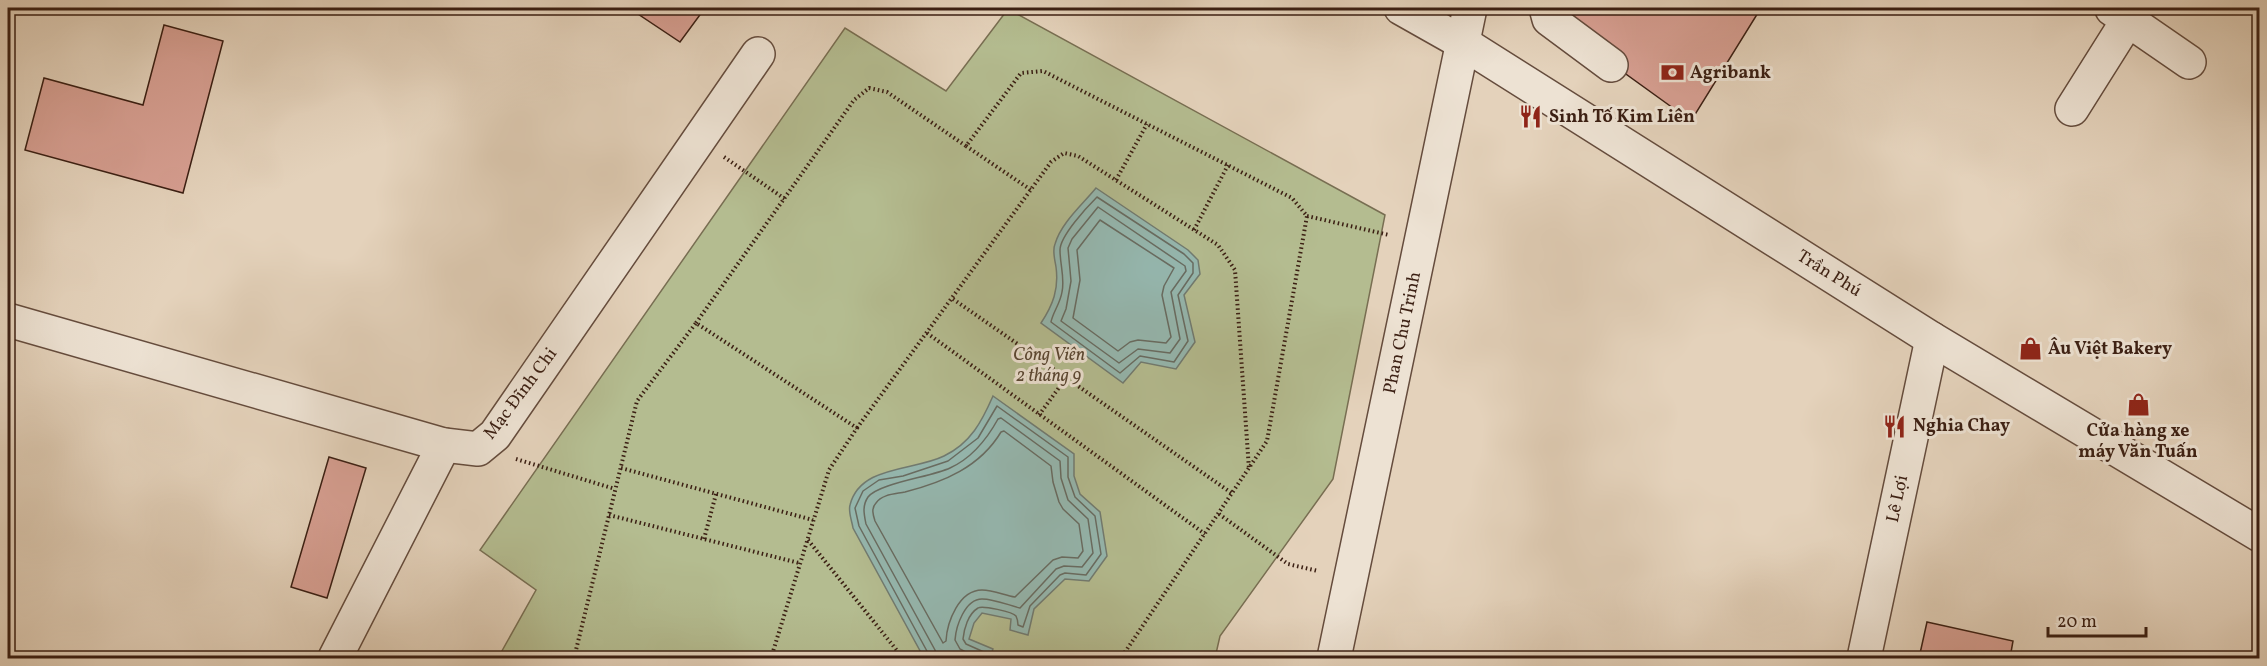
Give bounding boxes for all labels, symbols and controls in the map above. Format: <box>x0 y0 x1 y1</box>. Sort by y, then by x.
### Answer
bank icon: Agribank <box>1659 60 1685 86</box>
place label: Agribank <box>1690 61 1771 86</box>
restaurant icon: Sinh Tố Kim Liên <box>1518 104 1544 130</box>
place label: Sinh Tố Kim Liên <box>1549 105 1695 130</box>
street label: Trần Phú <box>1792 244 1866 304</box>
street label: Phan Chu Trinh <box>1378 269 1428 396</box>
shop icon: Âu Việt Bakery <box>2017 336 2043 362</box>
place label: Âu Việt Bakery <box>2048 337 2172 362</box>
street label: Mạc Đĩnh Chi <box>478 343 564 445</box>
park label: Công Viên 2 tháng 9 <box>1013 343 1085 389</box>
shop icon: Cửa hàng xe máy Văn Tuấn <box>2125 392 2151 418</box>
restaurant icon: Nghia Chay <box>1882 413 1908 439</box>
place label: Nghia Chay <box>1913 414 2010 439</box>
place label: Cửa hàng xe máy Văn Tuấn <box>2078 419 2198 465</box>
street label: Lê Lợi <box>1881 473 1915 525</box>
scale bar <box>2048 600 2146 638</box>
text: 20 m <box>2057 610 2097 635</box>

